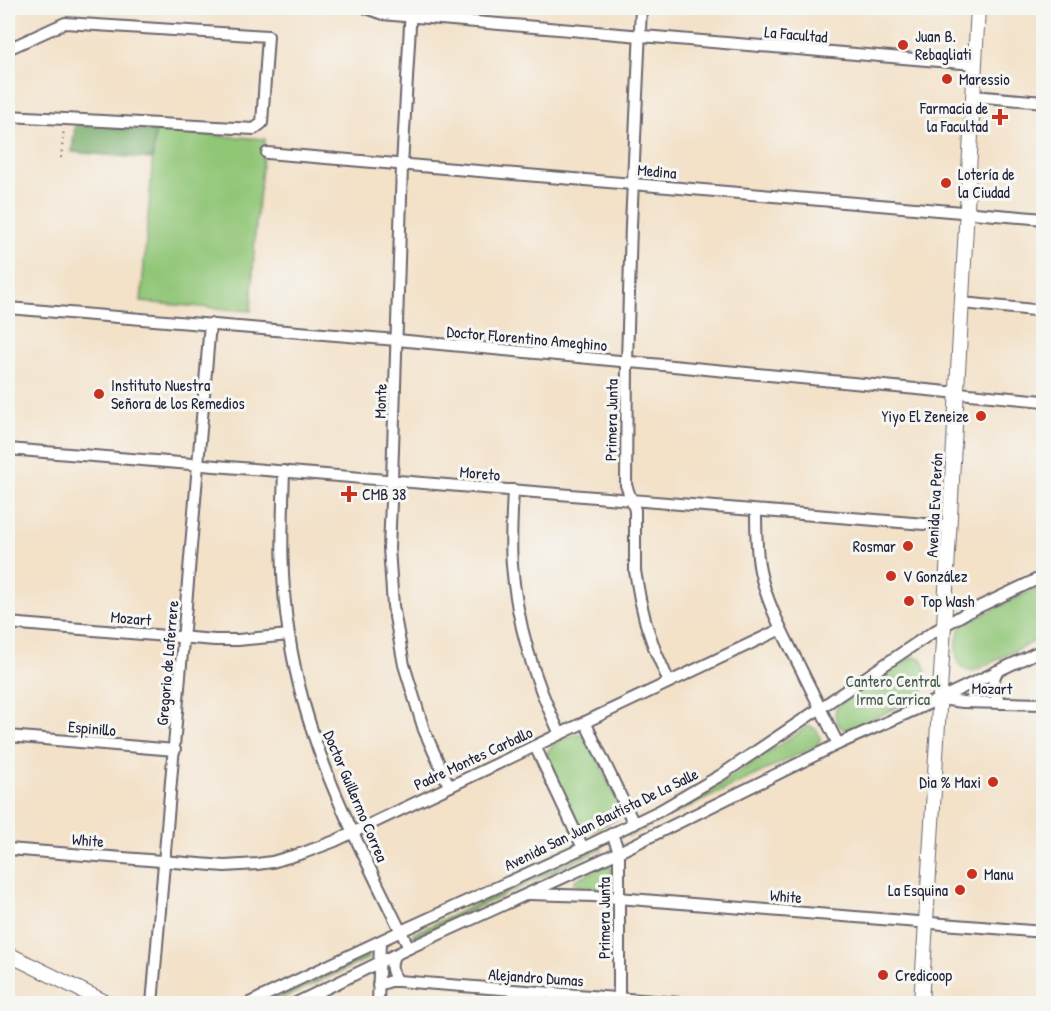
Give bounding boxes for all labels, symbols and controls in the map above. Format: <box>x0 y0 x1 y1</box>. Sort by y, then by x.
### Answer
street label: La Facultad <box>764 20 828 48</box>
place label: Juan B. Rebagliati <box>915 25 972 65</box>
marker: Juan B. Rebagliati <box>896 38 910 52</box>
place label: Maressio <box>959 68 1010 90</box>
marker: Maressio <box>940 72 954 86</box>
place label: Farmacia de la Facultad <box>919 97 989 137</box>
marker: Farmacia de la Facultad <box>993 110 1007 124</box>
street label: Medina <box>637 158 677 184</box>
place label: Lotería de la Ciudad <box>958 163 1015 203</box>
marker: Lotería de la Ciudad <box>939 176 953 190</box>
street label: Doctor Florentino Ameghino <box>446 320 609 356</box>
place label: Instituto Nuestra Señora de los Remedios <box>111 374 245 414</box>
street label: Primera Junta <box>599 379 623 461</box>
street label: Monte <box>368 382 392 419</box>
marker: Instituto Nuestra Señora de los Remedios <box>92 387 106 401</box>
place label: Yiyo El Zeneize <box>882 405 970 427</box>
marker: Yiyo El Zeneize <box>974 409 988 423</box>
street label: Avenida Eva Perón <box>920 452 948 558</box>
street label: Moreto <box>459 460 502 486</box>
place label: CMB 38 <box>362 483 406 505</box>
marker: CMB 38 <box>340 485 358 503</box>
place label: Rosmar <box>853 535 896 557</box>
marker: Rosmar <box>901 539 915 553</box>
place label: V González <box>903 565 968 587</box>
marker: V González <box>884 569 898 583</box>
place label: Top Wash <box>921 590 975 612</box>
marker: Top Wash <box>902 594 916 608</box>
street label: Gregorio de Laferrere <box>151 599 183 726</box>
street label: Mozart <box>110 605 153 631</box>
park label: Cantero Central Irma Carrica <box>846 670 941 710</box>
street label: Mozart <box>971 677 1013 699</box>
street label: Espinillo <box>67 715 117 741</box>
street label: Padre Montes Carballo <box>410 721 536 795</box>
street label: Doctor Guillermo Correa <box>318 727 394 865</box>
street label: Avenida San Juan Bautista De La Salle <box>500 762 702 876</box>
place label: Dia % Maxi <box>919 771 981 793</box>
marker: Dia % Maxi <box>986 775 1000 789</box>
street label: White <box>71 828 106 852</box>
place label: Manu <box>984 863 1014 885</box>
marker: Manu <box>965 867 979 881</box>
street label: Primera Junta <box>593 877 615 959</box>
place label: La Esquina <box>888 879 948 901</box>
marker: La Esquina <box>953 883 967 897</box>
street label: White <box>769 884 804 908</box>
street label: Alejandro Dumas <box>488 963 584 991</box>
place label: Credicoop <box>895 964 952 986</box>
marker: Credicoop <box>876 968 890 982</box>

